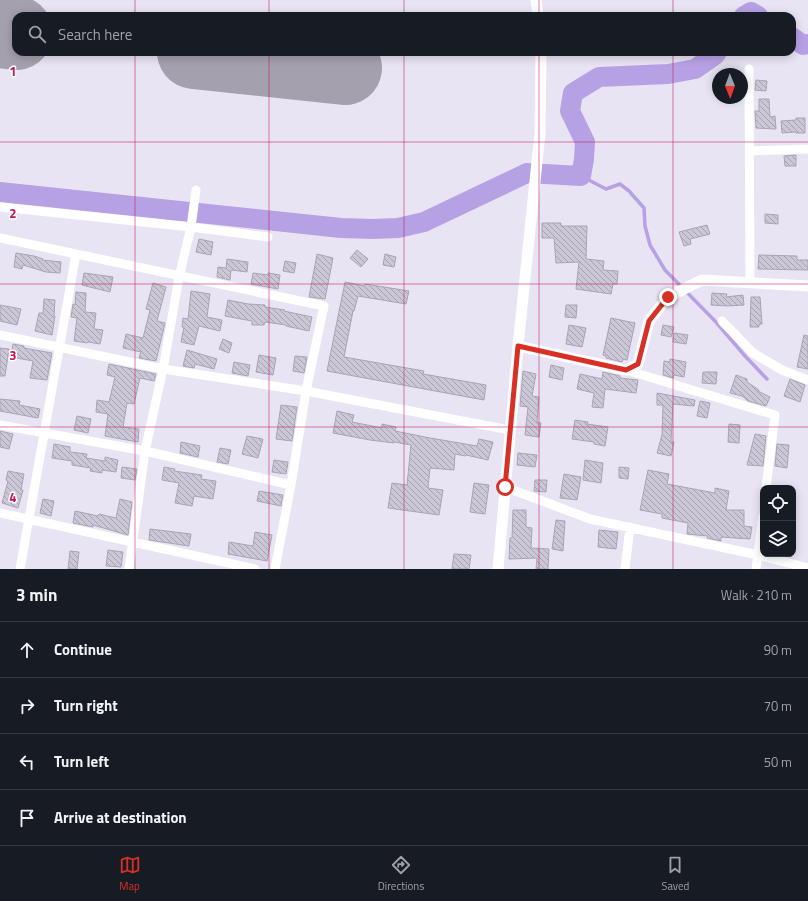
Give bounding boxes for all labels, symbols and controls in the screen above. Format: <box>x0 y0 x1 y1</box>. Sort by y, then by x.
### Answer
search box <box>12 12 796 56</box>
icon: search <box>26 23 48 45</box>
text: Search here <box>58 23 132 46</box>
text: 1 <box>9 61 17 81</box>
north arrow <box>712 68 748 104</box>
text: 2 <box>9 203 17 223</box>
route end <box>659 288 677 306</box>
text: 3 <box>9 345 17 365</box>
route start <box>496 478 514 496</box>
map controls <box>760 485 796 557</box>
button: locate <box>760 485 796 521</box>
text: 4 <box>9 487 17 507</box>
button: layers <box>760 521 796 557</box>
text: 3 min <box>16 582 57 608</box>
text: Walk · 210 m <box>721 585 792 605</box>
text: Continue <box>54 638 112 661</box>
icon: ahead <box>16 639 38 661</box>
text: 90 m <box>764 640 792 660</box>
text: Turn right <box>54 694 118 717</box>
icon: right <box>16 695 38 717</box>
text: 70 m <box>764 696 792 716</box>
text: Turn left <box>54 750 109 773</box>
icon: left <box>16 751 38 773</box>
text: 50 m <box>764 752 792 772</box>
text: Arrive at destination <box>54 806 187 829</box>
icon: arrive <box>16 807 38 829</box>
tab: Map <box>119 854 141 894</box>
tab: Directions <box>378 854 424 894</box>
tab: Saved <box>661 854 689 894</box>

